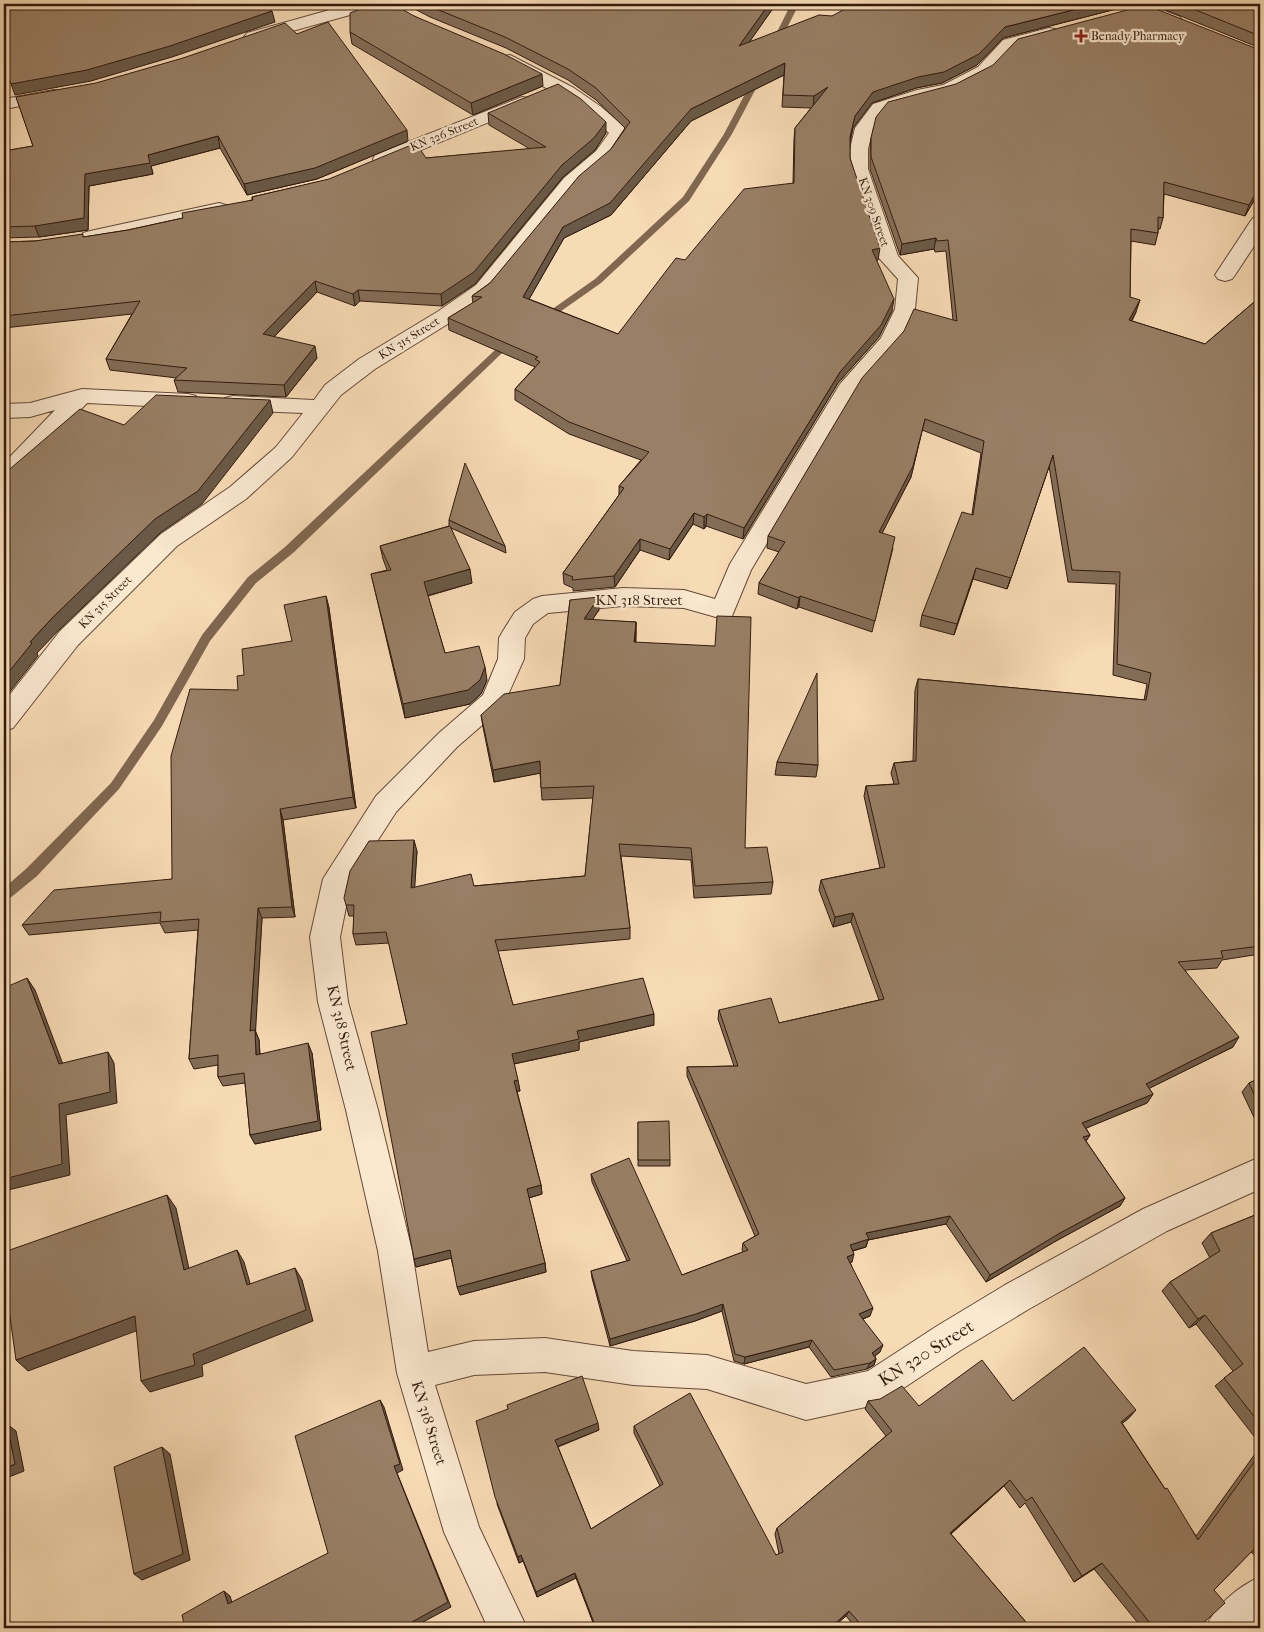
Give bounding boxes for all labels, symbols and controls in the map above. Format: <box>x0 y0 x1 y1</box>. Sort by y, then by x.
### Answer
place label: Benady Pharmacy <box>1091 29 1185 43</box>
marker: Benady Pharmacy <box>1075 30 1087 42</box>
street label: KN 326 Street <box>408 114 481 154</box>
street label: KN 309 Street <box>856 175 893 249</box>
street label: KN 315 Street <box>376 313 443 362</box>
street label: KN 315 Street <box>76 572 135 631</box>
street label: KN 318 Street <box>595 591 683 609</box>
street label: KN 318 Street <box>323 983 361 1073</box>
street label: KN 320 Street <box>875 1315 978 1391</box>
street label: KN 318 Street <box>408 1379 451 1468</box>

